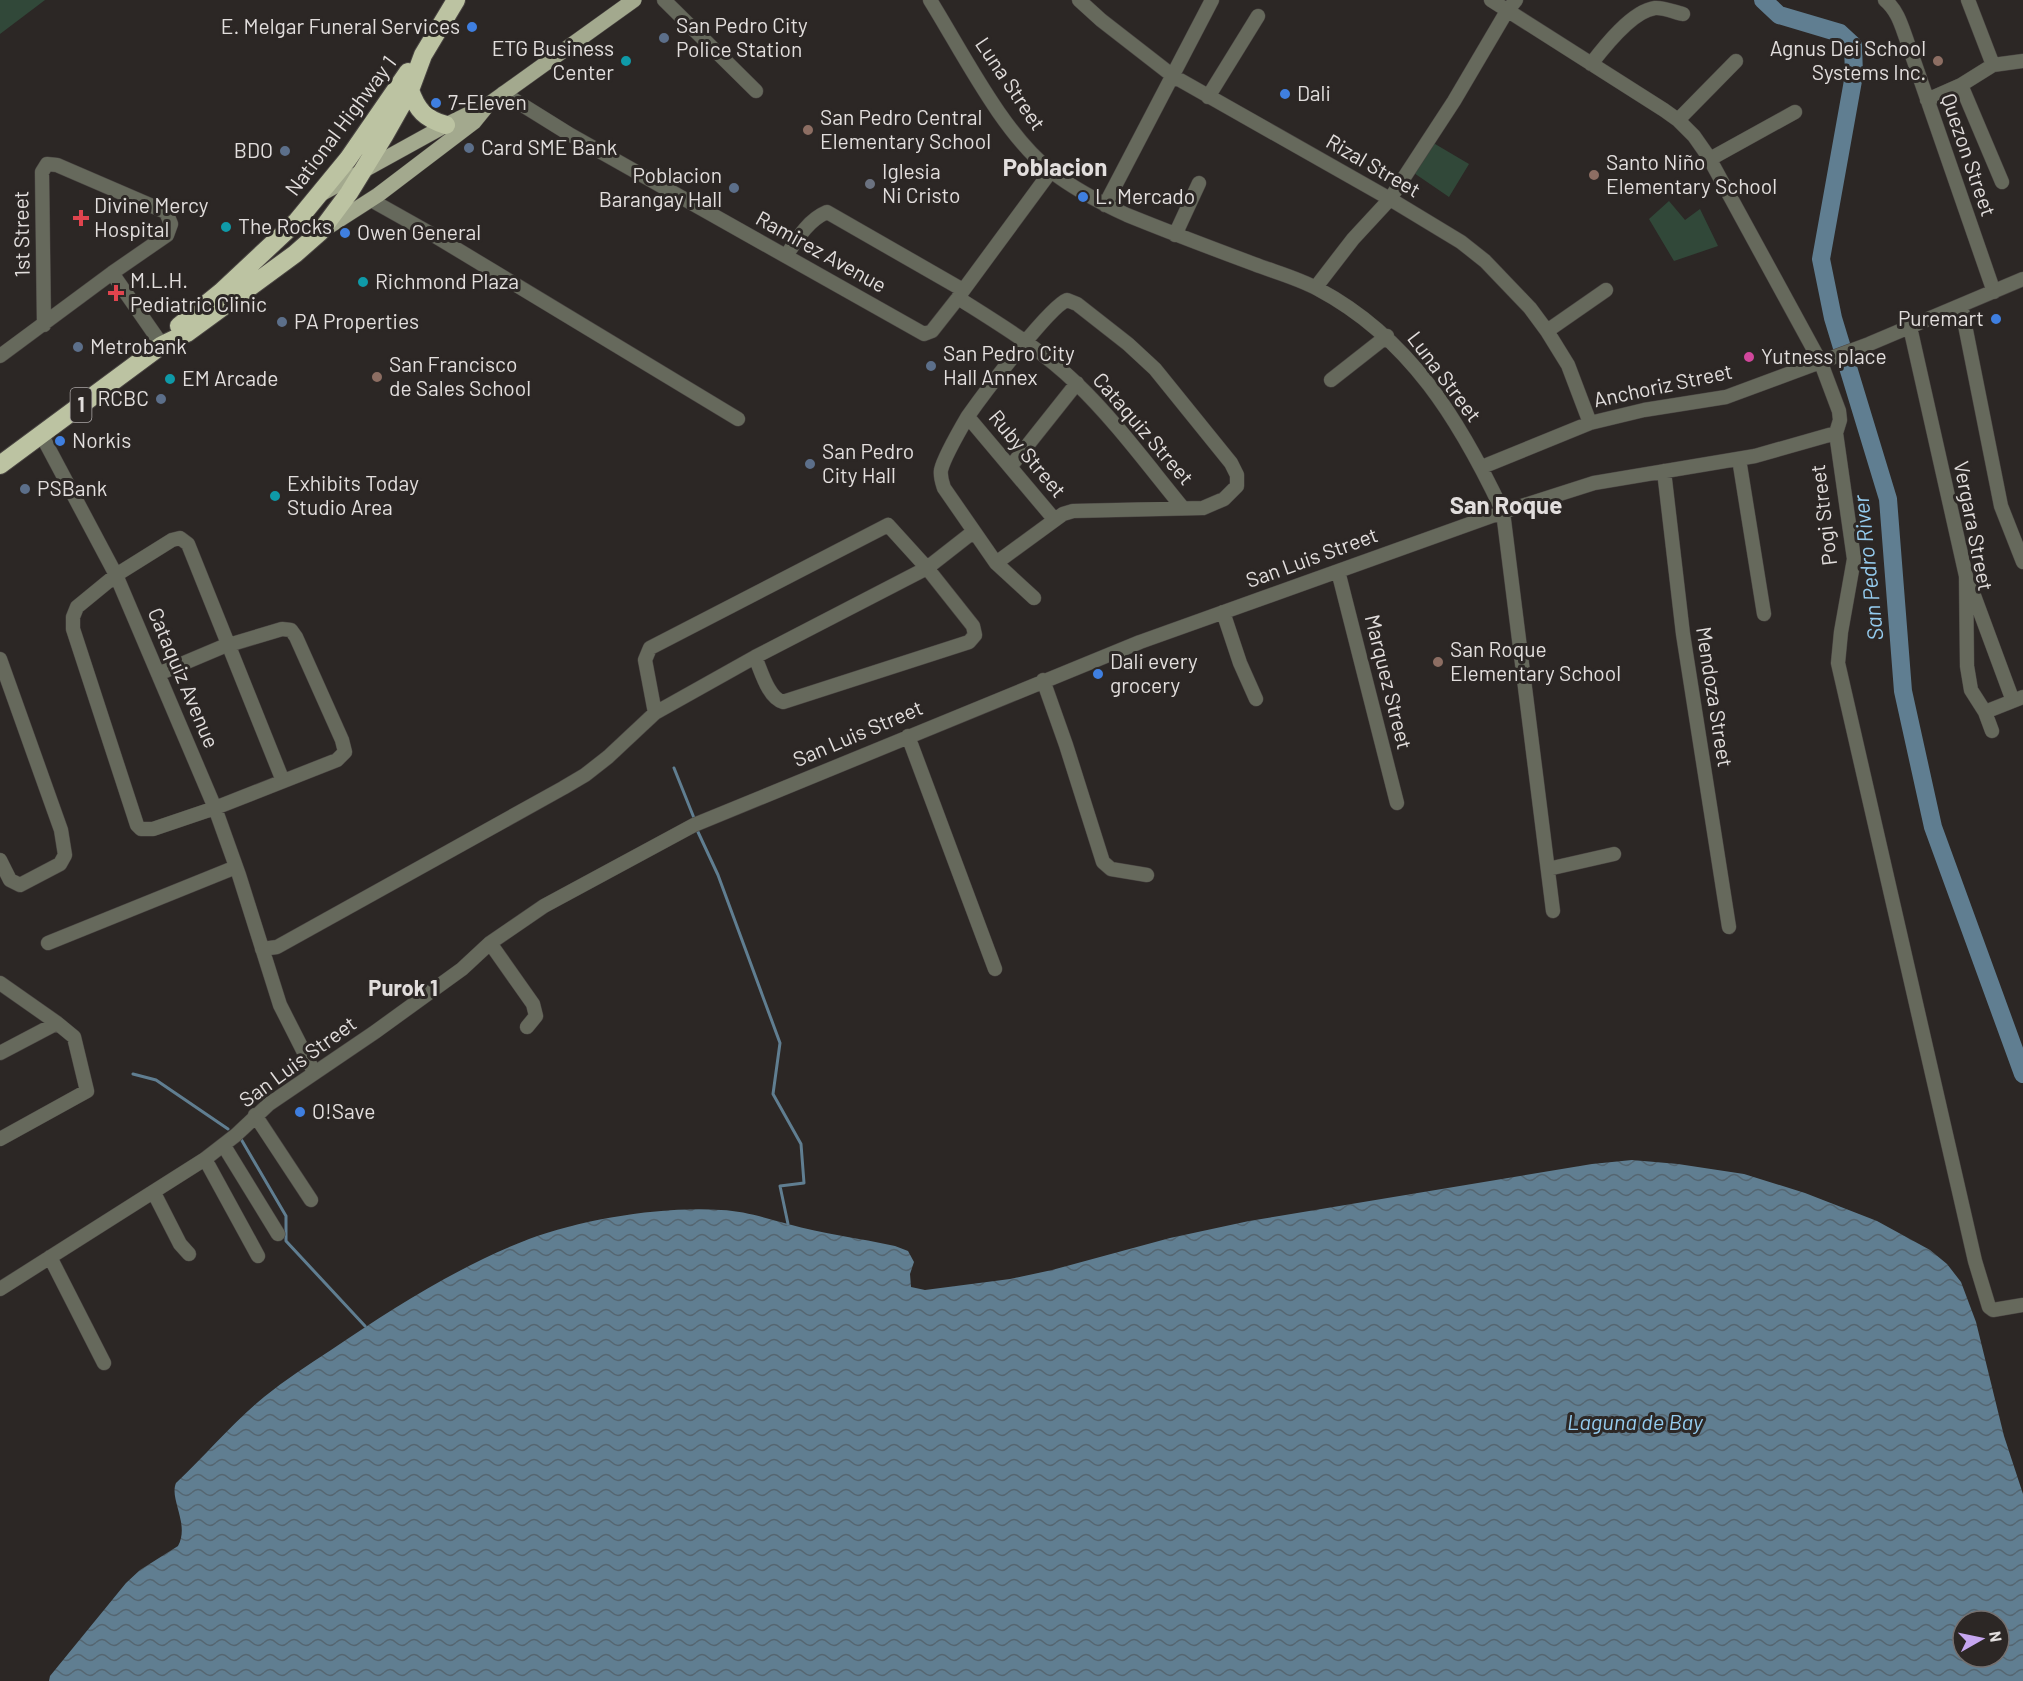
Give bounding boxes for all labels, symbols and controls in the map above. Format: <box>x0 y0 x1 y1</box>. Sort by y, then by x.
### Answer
place label: San Pedro City Police Station <box>676 12 808 61</box>
place label: E. Melgar Funeral Services <box>221 13 460 38</box>
marker: E. Melgar Funeral Services <box>465 20 479 34</box>
marker: San Pedro City Police Station <box>657 31 671 45</box>
street label: Luna Street <box>971 32 1051 134</box>
place label: ETG Business Center <box>492 35 614 84</box>
place label: Agnus Dei School Systems Inc. <box>1770 35 1926 84</box>
street label: National Highway 1 <box>279 50 401 200</box>
marker: ETG Business Center <box>619 54 633 68</box>
marker: Agnus Dei School Systems Inc. <box>1931 54 1945 68</box>
place label: Dali <box>1297 80 1331 105</box>
marker: Dali <box>1278 87 1292 101</box>
place label: 7-Eleven <box>448 89 527 114</box>
street label: Quezon Street <box>1937 90 2002 219</box>
marker: 7-Eleven <box>429 96 443 110</box>
place label: San Pedro Central Elementary School <box>820 104 991 153</box>
marker: San Pedro Central Elementary School <box>801 123 815 137</box>
street label: Rizal Street <box>1322 128 1425 202</box>
place label: Card SME Bank <box>481 134 617 159</box>
place label: BDO <box>234 137 273 162</box>
marker: Card SME Bank <box>462 141 476 155</box>
marker: BDO <box>278 144 292 158</box>
place label: Santo Niño Elementary School <box>1606 149 1777 198</box>
district label: Poblacion <box>1003 152 1107 181</box>
place label: Iglesia Ni Cristo <box>882 158 960 207</box>
place label: Poblacion Barangay Hall <box>599 162 722 211</box>
marker: Santo Niño Elementary School <box>1587 168 1601 182</box>
marker: Iglesia Ni Cristo <box>863 177 877 191</box>
marker: Poblacion Barangay Hall <box>727 181 741 195</box>
place label: L. Mercado <box>1095 183 1195 208</box>
marker: L. Mercado <box>1076 190 1090 204</box>
street label: 1st Street <box>7 191 34 278</box>
place label: Divine Mercy Hospital <box>94 192 209 241</box>
street label: Ramirez Avenue <box>752 205 891 297</box>
marker: Divine Mercy Hospital <box>72 209 90 227</box>
place label: The Rocks <box>238 213 332 238</box>
place label: Owen General <box>357 219 481 244</box>
marker: The Rocks <box>219 220 233 234</box>
marker: Owen General <box>338 226 352 240</box>
place label: M.L.H. Pediatric Clinic <box>130 267 267 316</box>
place label: Richmond Plaza <box>375 268 519 293</box>
marker: Richmond Plaza <box>356 275 370 289</box>
marker: M.L.H. Pediatric Clinic <box>107 284 125 302</box>
place label: Puremart <box>1898 305 1984 330</box>
place label: PA Properties <box>294 308 419 333</box>
marker: Puremart <box>1989 312 2003 326</box>
marker: PA Properties <box>275 315 289 329</box>
street label: Luna Street <box>1403 326 1487 426</box>
place label: Metrobank <box>90 333 187 358</box>
marker: Metrobank <box>71 340 85 354</box>
place label: San Pedro City Hall Annex <box>943 340 1075 389</box>
place label: Yutness place <box>1761 343 1887 368</box>
marker: Yutness place <box>1742 350 1756 364</box>
place label: San Francisco de Sales School <box>389 351 531 400</box>
street label: Anchoriz Street <box>1591 358 1734 411</box>
marker: San Pedro City Hall Annex <box>924 359 938 373</box>
place label: EM Arcade <box>182 365 279 390</box>
street label: Cataquiz Street <box>1089 367 1200 489</box>
marker: San Francisco de Sales School <box>370 370 384 384</box>
marker: EM Arcade <box>163 372 177 386</box>
place label: RCBC <box>98 385 149 410</box>
road number: 1 <box>70 388 92 422</box>
marker: RCBC <box>154 392 168 406</box>
street label: Ruby Street <box>984 404 1072 502</box>
place label: Norkis <box>72 427 131 452</box>
marker: Norkis <box>53 434 67 448</box>
place label: San Pedro City Hall <box>822 438 914 487</box>
marker: San Pedro City Hall <box>803 457 817 471</box>
street label: Vergara Street <box>1950 459 1999 593</box>
street label: Pogi Street <box>1804 463 1841 567</box>
place label: Exhibits Today Studio Area <box>287 470 419 519</box>
place label: PSBank <box>37 475 107 500</box>
marker: PSBank <box>18 482 32 496</box>
marker: Exhibits Today Studio Area <box>268 489 282 503</box>
district label: San Roque <box>1450 490 1562 519</box>
water label: San Pedro River <box>1846 493 1888 642</box>
street label: San Luis Street <box>1242 521 1381 592</box>
street label: Cataquiz Avenue <box>144 603 225 751</box>
street label: Marquez Street <box>1361 612 1418 752</box>
street label: Mendoza Street <box>1692 625 1739 769</box>
place label: San Roque Elementary School <box>1450 636 1621 685</box>
place label: Dali every grocery <box>1110 648 1198 697</box>
marker: San Roque Elementary School <box>1431 655 1445 669</box>
marker: Dali every grocery <box>1091 667 1105 681</box>
street label: San Luis Street <box>789 694 926 771</box>
district label: Purok 1 <box>368 974 438 1000</box>
street label: San Luis Street <box>234 1010 361 1112</box>
place label: O!Save <box>312 1098 375 1123</box>
marker: O!Save <box>293 1105 307 1119</box>
water label: Laguna de Bay <box>1567 1408 1704 1434</box>
north arrow <box>1951 1609 2011 1669</box>
text: N <box>1986 1630 2007 1643</box>

